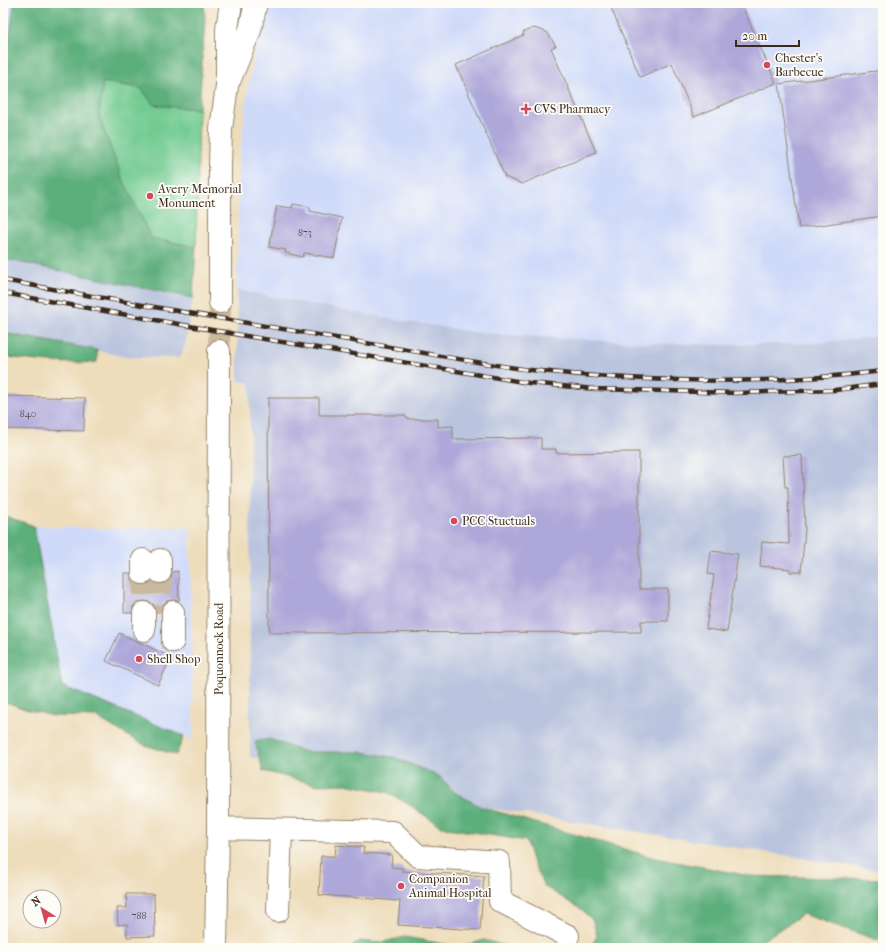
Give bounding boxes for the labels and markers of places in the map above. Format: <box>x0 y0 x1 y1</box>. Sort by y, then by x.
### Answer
place label: Chester's Barbecue <box>775 51 824 79</box>
marker: Chester's Barbecue <box>762 60 772 70</box>
place label: CVS Pharmacy <box>534 102 611 116</box>
marker: CVS Pharmacy <box>521 104 531 114</box>
place label: Avery Memorial Monument <box>157 182 242 210</box>
marker: Avery Memorial Monument <box>145 191 155 201</box>
place label: PCC Stuctuals <box>462 514 535 528</box>
marker: PCC Stuctuals <box>449 516 459 526</box>
place label: Shell Shop <box>147 652 201 666</box>
marker: Shell Shop <box>134 654 144 664</box>
place label: Companion Animal Hospital <box>408 872 492 900</box>
marker: Companion Animal Hospital <box>396 881 406 891</box>

